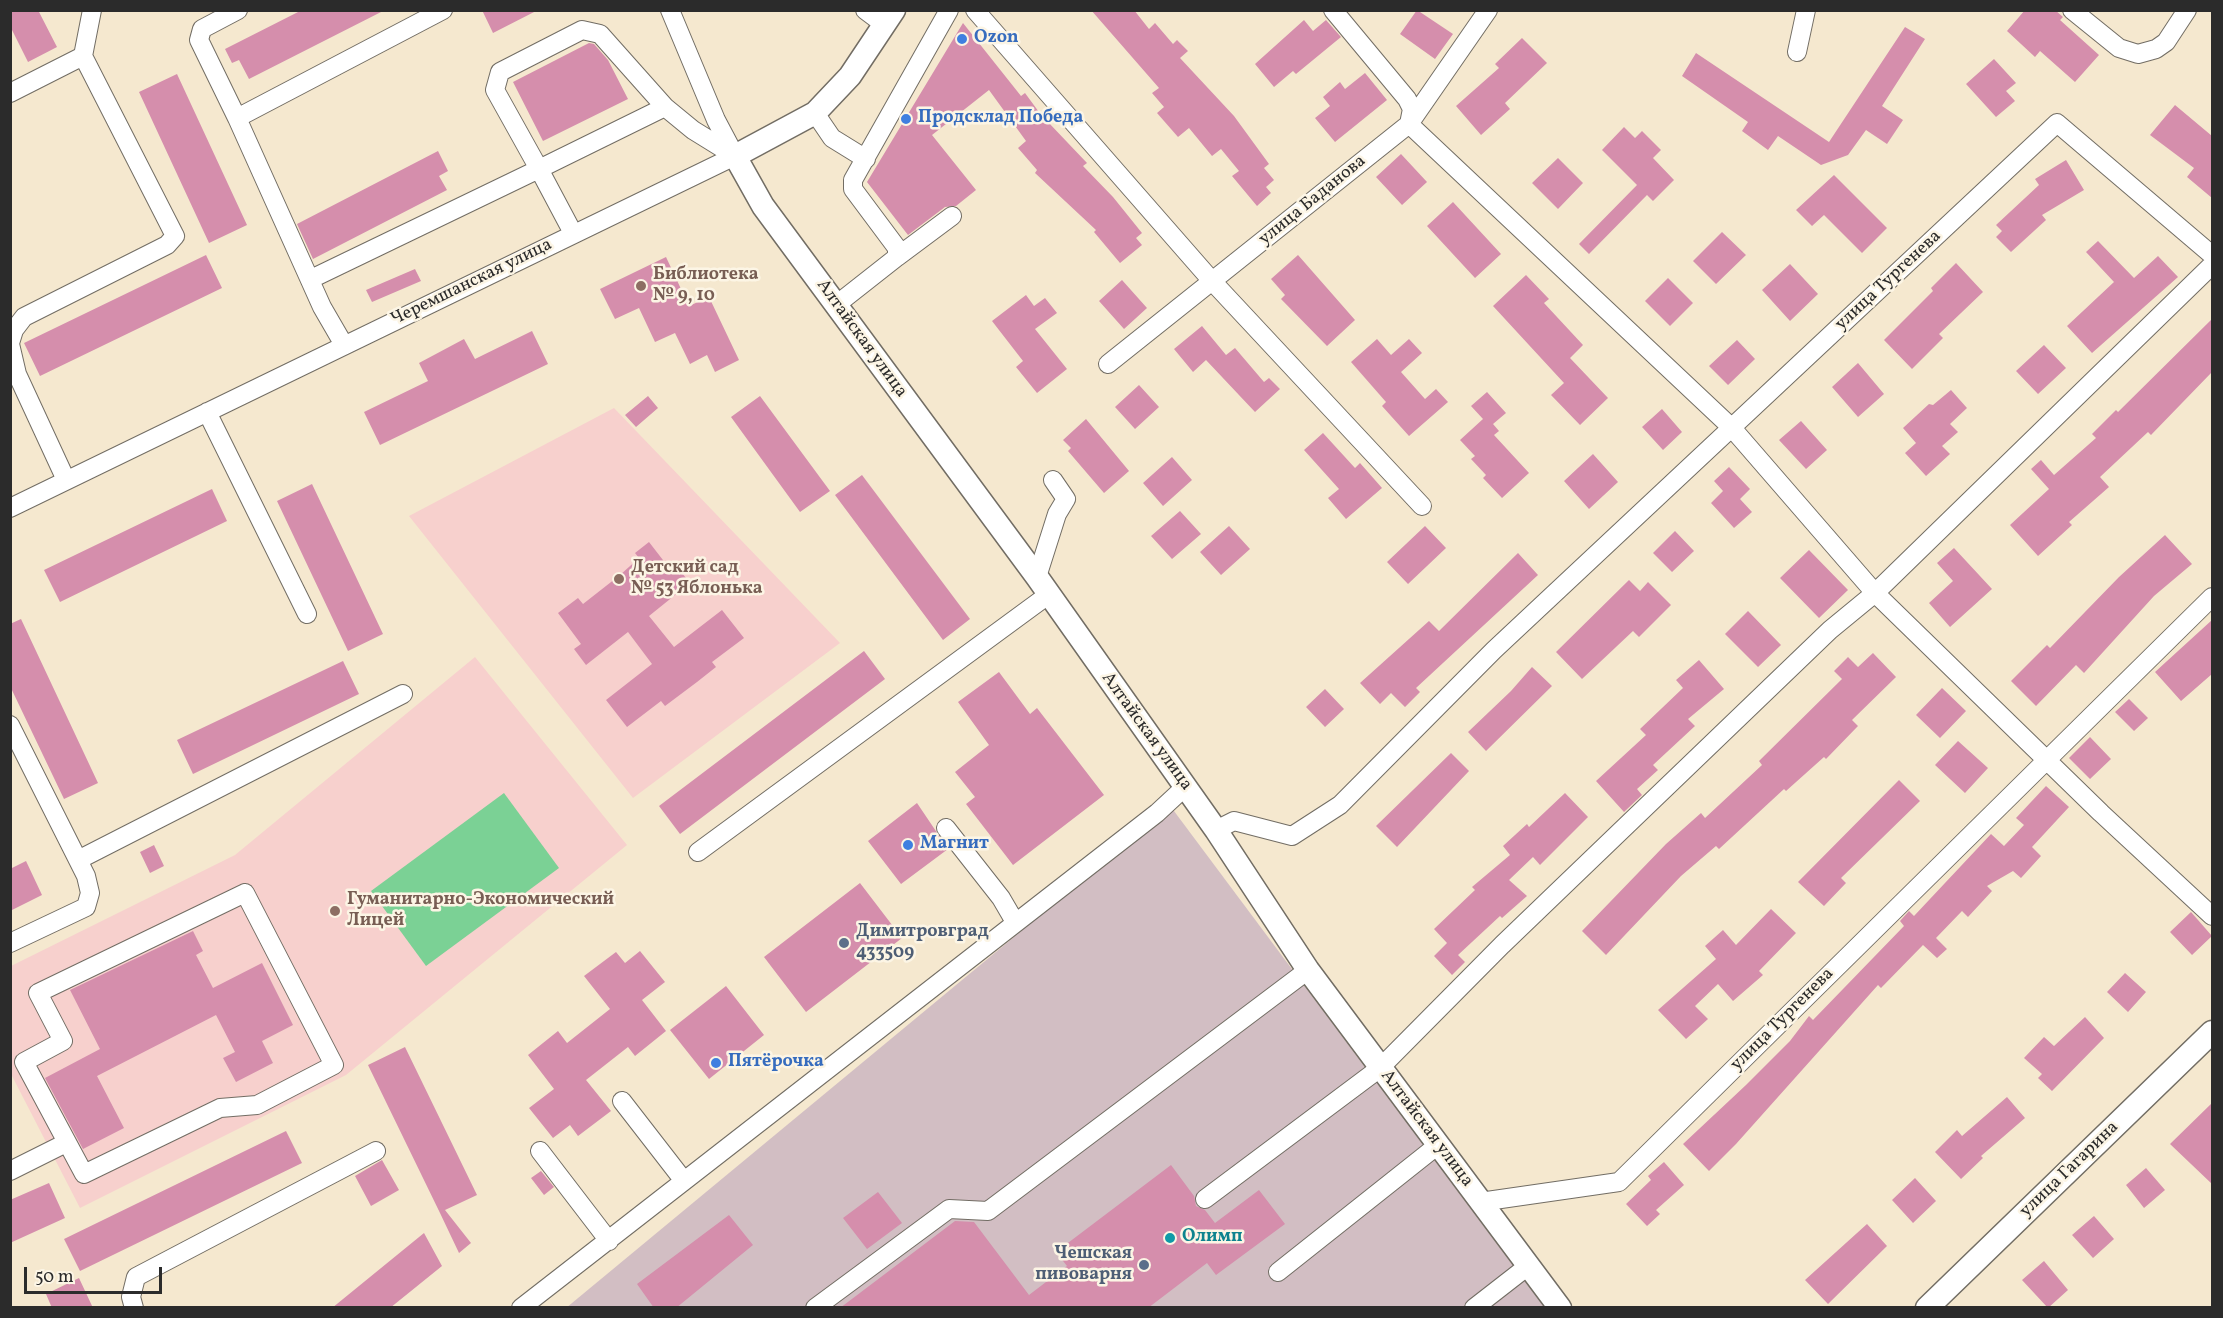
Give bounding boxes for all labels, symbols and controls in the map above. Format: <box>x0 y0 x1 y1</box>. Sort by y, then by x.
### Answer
place label: Ozon <box>974 28 1019 50</box>
marker: Ozon <box>955 32 969 46</box>
place label: Продсклад Победа <box>918 108 1083 130</box>
marker: Продсклад Победа <box>899 112 913 126</box>
street label: улица Баданова <box>1255 151 1371 251</box>
street label: улица Тургенева <box>1831 226 1947 336</box>
street label: Черемшанская улица <box>388 235 556 331</box>
place label: Библиотека № 9, 10 <box>653 265 759 308</box>
street label: Алтайская улица <box>811 276 911 402</box>
marker: Библиотека № 9, 10 <box>634 279 648 293</box>
place label: Детский сад № 53 Яблонька <box>631 558 763 600</box>
marker: Детский сад № 53 Яблонька <box>612 572 626 586</box>
street label: Алтайская улица <box>1096 669 1196 795</box>
place label: Магнит <box>920 834 989 856</box>
marker: Магнит <box>901 838 915 852</box>
place label: Гуманитарно-Экономический Лицей <box>347 890 614 932</box>
marker: Гуманитарно-Экономический Лицей <box>328 904 342 918</box>
place label: Димитровград 433509 <box>856 922 989 964</box>
marker: Димитровград 433509 <box>837 936 851 950</box>
street label: улица Тургенева <box>1727 964 1839 1076</box>
place label: Пятёрочка <box>728 1052 824 1074</box>
marker: Пятёрочка <box>709 1056 723 1070</box>
street label: Алтайская улица <box>1375 1066 1477 1192</box>
street label: улица Гагарина <box>2016 1117 2124 1223</box>
place label: Олимп <box>1182 1227 1243 1249</box>
marker: Олимп <box>1163 1231 1177 1245</box>
place label: Чешская пивоварня <box>1035 1244 1132 1286</box>
scale bar <box>27 1255 165 1293</box>
marker: Чешская пивоварня <box>1137 1258 1151 1272</box>
text: 50 m <box>35 1265 74 1290</box>

